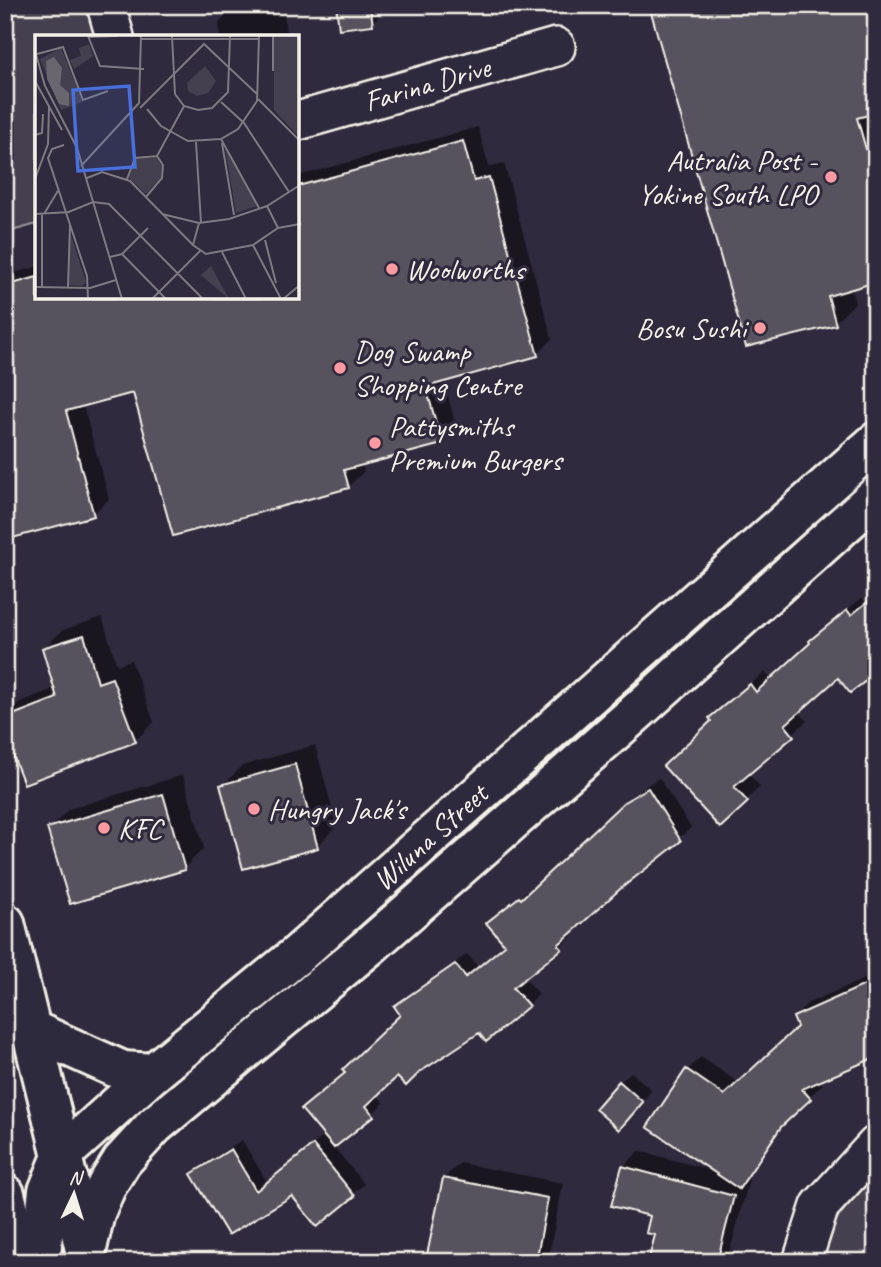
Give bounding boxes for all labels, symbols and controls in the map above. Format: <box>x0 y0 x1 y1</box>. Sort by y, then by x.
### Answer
inset map <box>35 35 299 299</box>
street label: Farina Drive <box>360 47 496 120</box>
place label: Autralia Post - Yokine South LPO <box>638 141 820 213</box>
marker: Autralia Post - Yokine South LPO <box>823 169 839 185</box>
place label: Woolworths <box>406 250 527 288</box>
marker: Woolworths <box>384 261 400 277</box>
place label: Bosu Sushi <box>636 309 749 347</box>
marker: Bosu Sushi <box>752 320 768 336</box>
place label: Dog Swamp Shopping Centre <box>354 332 524 404</box>
marker: Dog Swamp Shopping Centre <box>332 360 348 376</box>
place label: Pattysmiths Premium Burgers <box>389 407 564 479</box>
marker: Pattysmiths Premium Burgers <box>367 435 383 451</box>
street label: Wiluna Street <box>364 773 498 899</box>
place label: Hungry Jack's <box>268 790 408 828</box>
marker: Hungry Jack's <box>246 801 262 817</box>
place label: KFC <box>118 809 165 847</box>
marker: KFC <box>96 820 112 836</box>
north arrow <box>38 1158 108 1228</box>
text: N <box>68 1166 85 1191</box>

